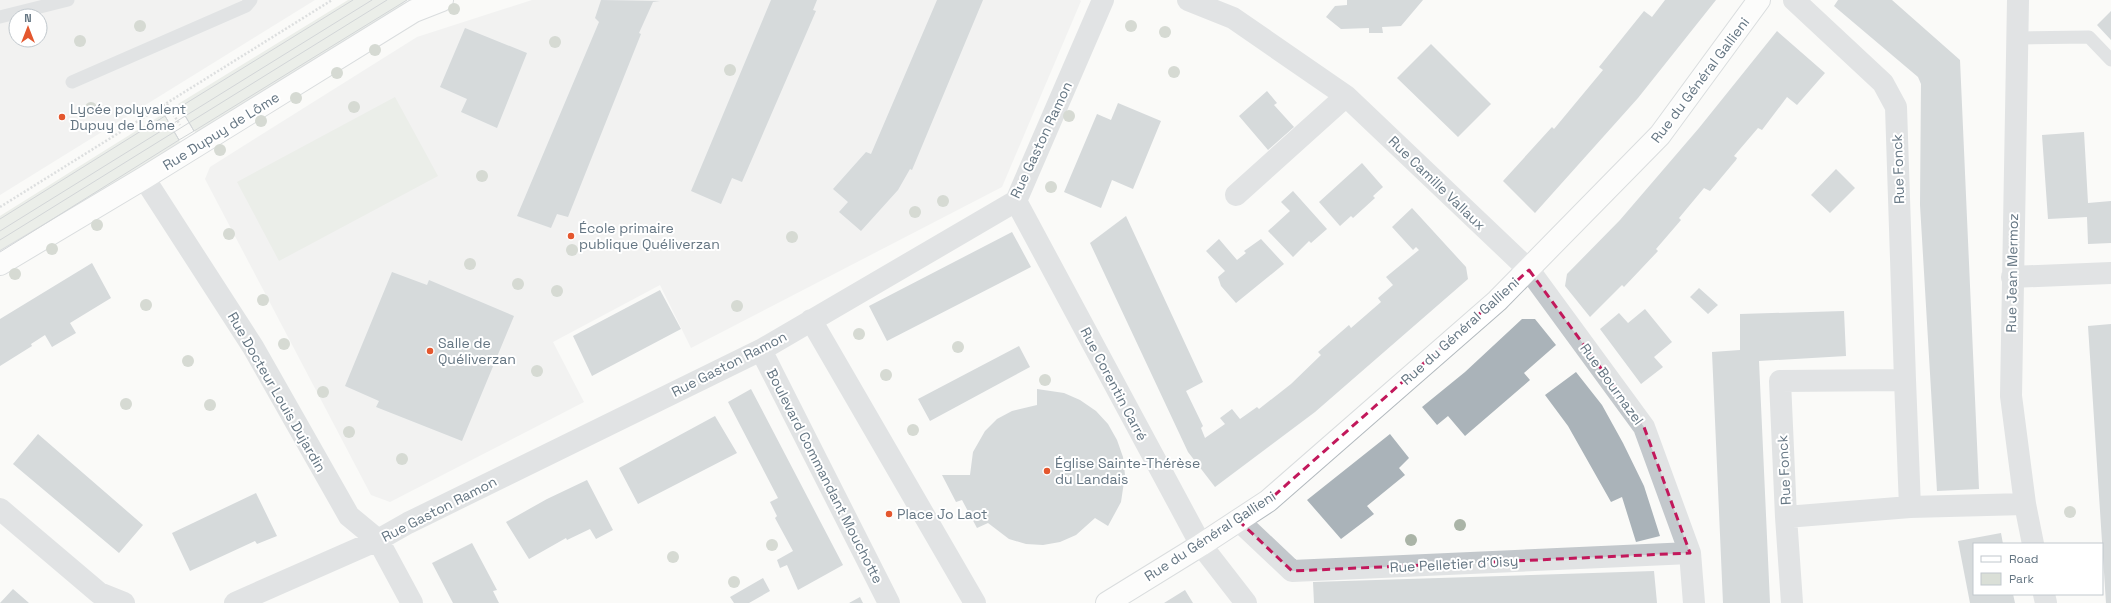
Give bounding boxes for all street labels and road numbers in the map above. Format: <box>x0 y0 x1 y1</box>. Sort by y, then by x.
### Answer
street label: Rue du Général Gallieni <box>1647 14 1753 146</box>
street label: Rue Gaston Ramon <box>1006 79 1076 201</box>
street label: Rue Dupuy de Lôme <box>159 88 283 174</box>
street label: Rue Camille Vallaux <box>1385 132 1489 234</box>
street label: Rue Fonck <box>1888 133 1908 204</box>
street label: Rue Jean Mermoz <box>2002 213 2022 333</box>
street label: Rue du Général Gallieni <box>1397 273 1523 389</box>
street label: Rue Docteur Louis Dujardin <box>224 309 330 475</box>
street label: Rue Corentin Carré <box>1076 324 1152 444</box>
street label: Rue Gaston Ramon <box>668 327 790 401</box>
street label: Rue Bournazel <box>1576 340 1648 428</box>
street label: Boulevard Commandant Mouchotte <box>763 365 887 587</box>
street label: Rue Fonck <box>1773 434 1795 505</box>
street label: Rue Gaston Ramon <box>378 472 500 546</box>
street label: Rue du Général Gallieni <box>1141 487 1279 585</box>
street label: Rue Pelletier d'Oisy <box>1389 552 1519 576</box>

